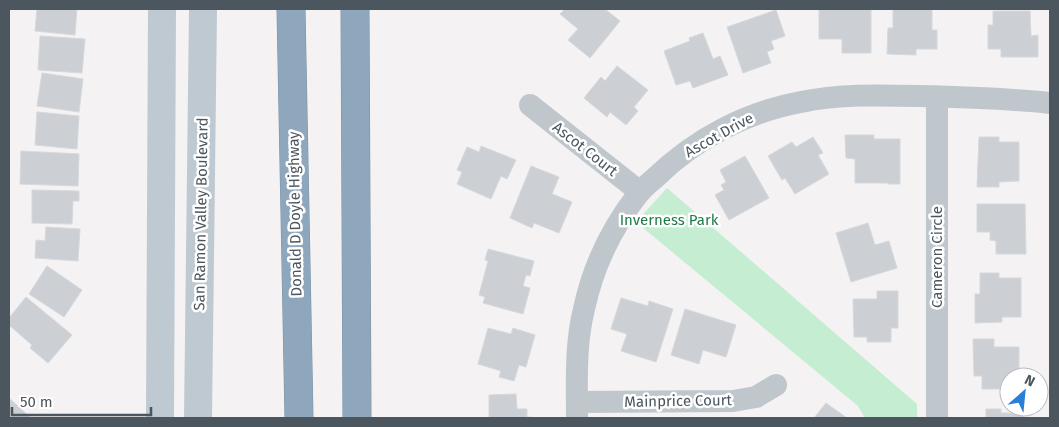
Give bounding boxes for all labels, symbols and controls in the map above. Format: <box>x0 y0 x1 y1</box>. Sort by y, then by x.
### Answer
street label: Ascot Drive <box>681 109 757 161</box>
street label: San Ramon Valley Boulevard <box>190 117 212 311</box>
street label: Ascot Court <box>549 118 622 180</box>
street label: Donald D Doyle Highway <box>285 131 305 297</box>
street label: Cameron Circle <box>928 206 946 308</box>
park label: Inverness Park <box>620 211 719 229</box>
north arrow <box>999 367 1049 417</box>
text: N <box>1022 371 1038 391</box>
scale bar <box>12 384 151 416</box>
street label: Mainprice Court <box>624 391 733 411</box>
text: 50 m <box>20 393 53 411</box>

